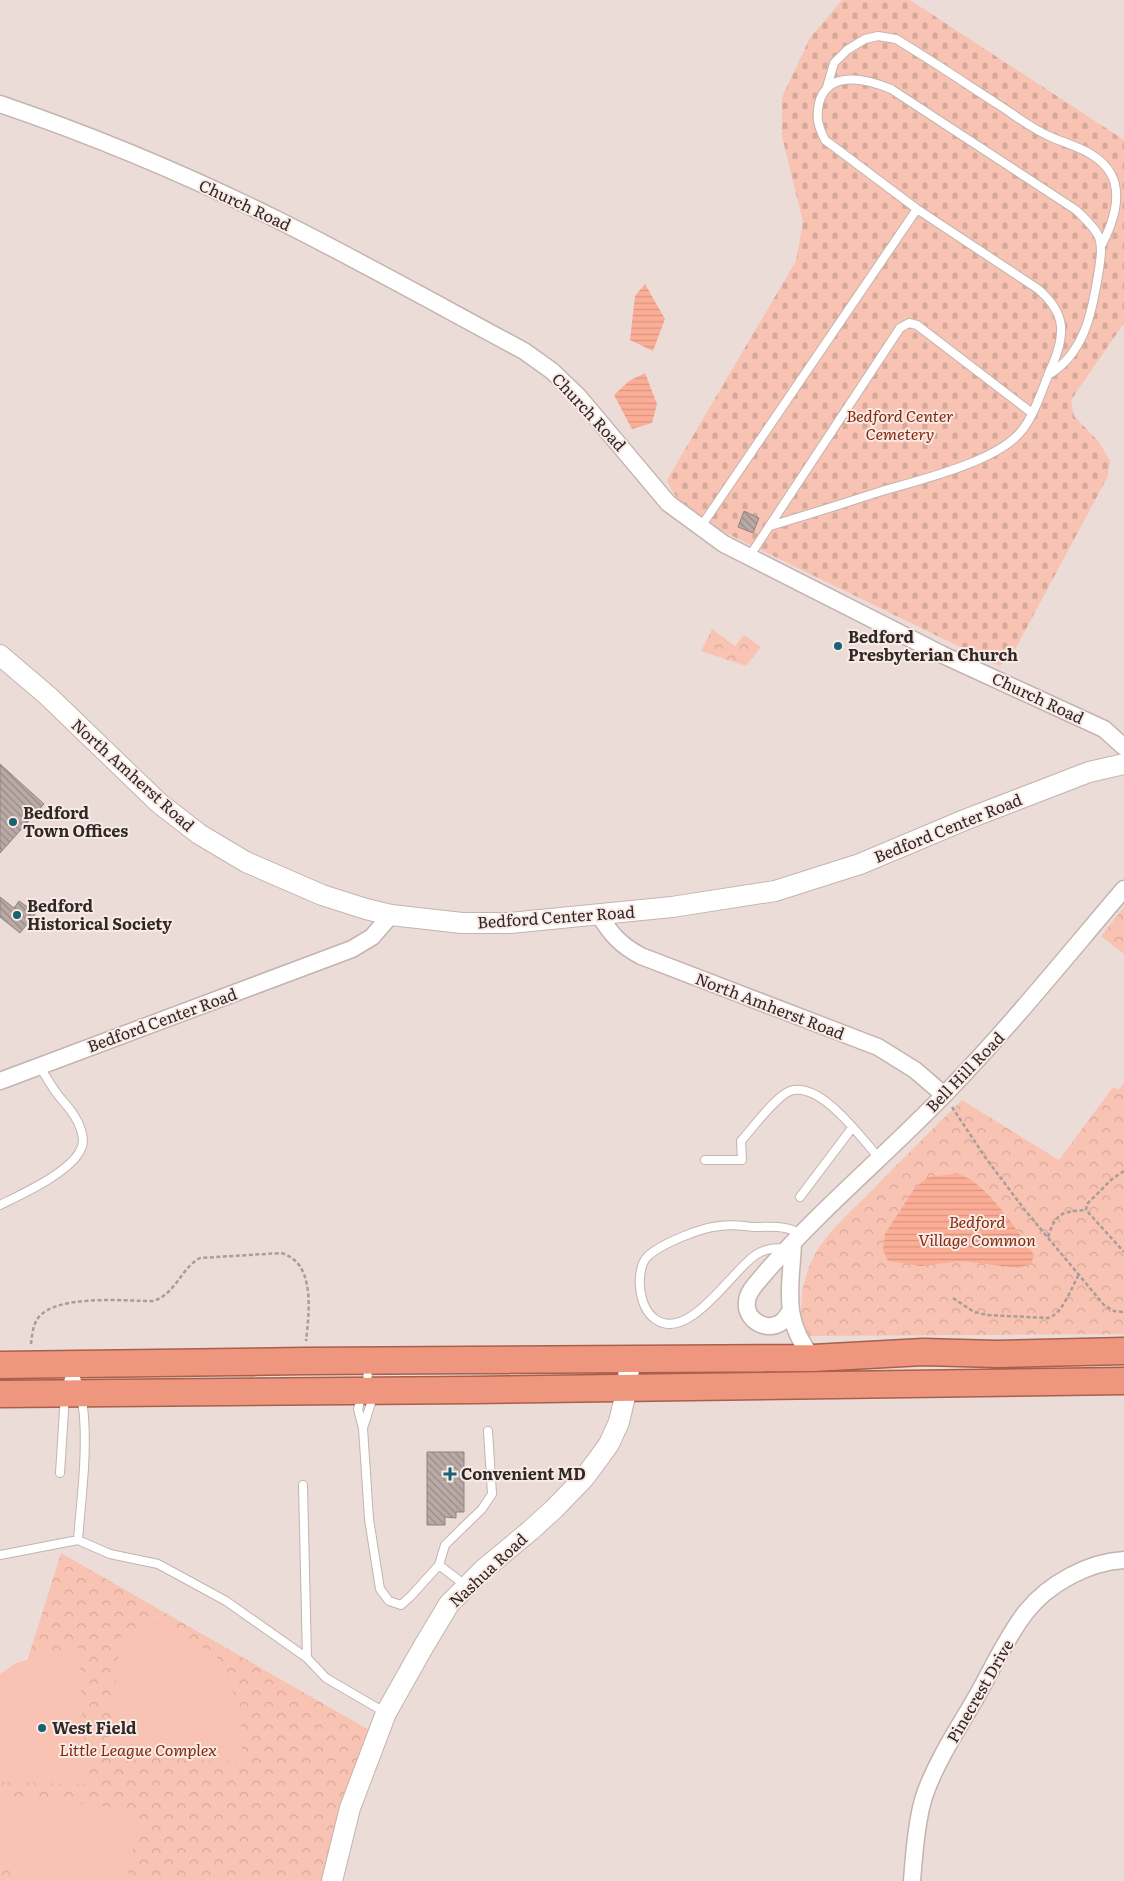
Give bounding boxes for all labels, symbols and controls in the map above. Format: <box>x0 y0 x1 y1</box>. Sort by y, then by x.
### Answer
street label: Church Road <box>195 172 296 236</box>
street label: Church Road <box>547 367 632 456</box>
park label: Bedford Center Cemetery <box>846 403 954 445</box>
place label: Bedford Presbyterian Church <box>848 624 1018 666</box>
marker: Bedford Presbyterian Church <box>832 640 844 652</box>
street label: Church Road <box>988 665 1089 729</box>
street label: North Amherst Road <box>67 712 201 836</box>
street label: Bedford Center Road <box>870 786 1025 868</box>
place label: Bedford Town Offices <box>23 800 128 842</box>
marker: Bedford Town Offices <box>7 816 19 828</box>
place label: Bedford Historical Society <box>27 893 172 935</box>
street label: Bedford Center Road <box>476 899 636 933</box>
marker: Bedford Historical Society <box>11 909 23 921</box>
street label: North Amherst Road <box>692 965 849 1045</box>
street label: Bedford Center Road <box>83 981 240 1057</box>
street label: Bell Hill Road <box>920 1025 1009 1117</box>
park label: Bedford Village Common <box>918 1209 1036 1251</box>
place label: Convenient MD <box>461 1461 586 1485</box>
marker: Convenient MD <box>443 1467 457 1481</box>
street label: Nashua Road <box>443 1527 532 1612</box>
street label: Pinecrest Drive <box>940 1634 1019 1747</box>
place label: West Field <box>52 1715 137 1739</box>
marker: West Field <box>36 1722 48 1734</box>
park label: Little League Complex <box>59 1737 217 1761</box>

